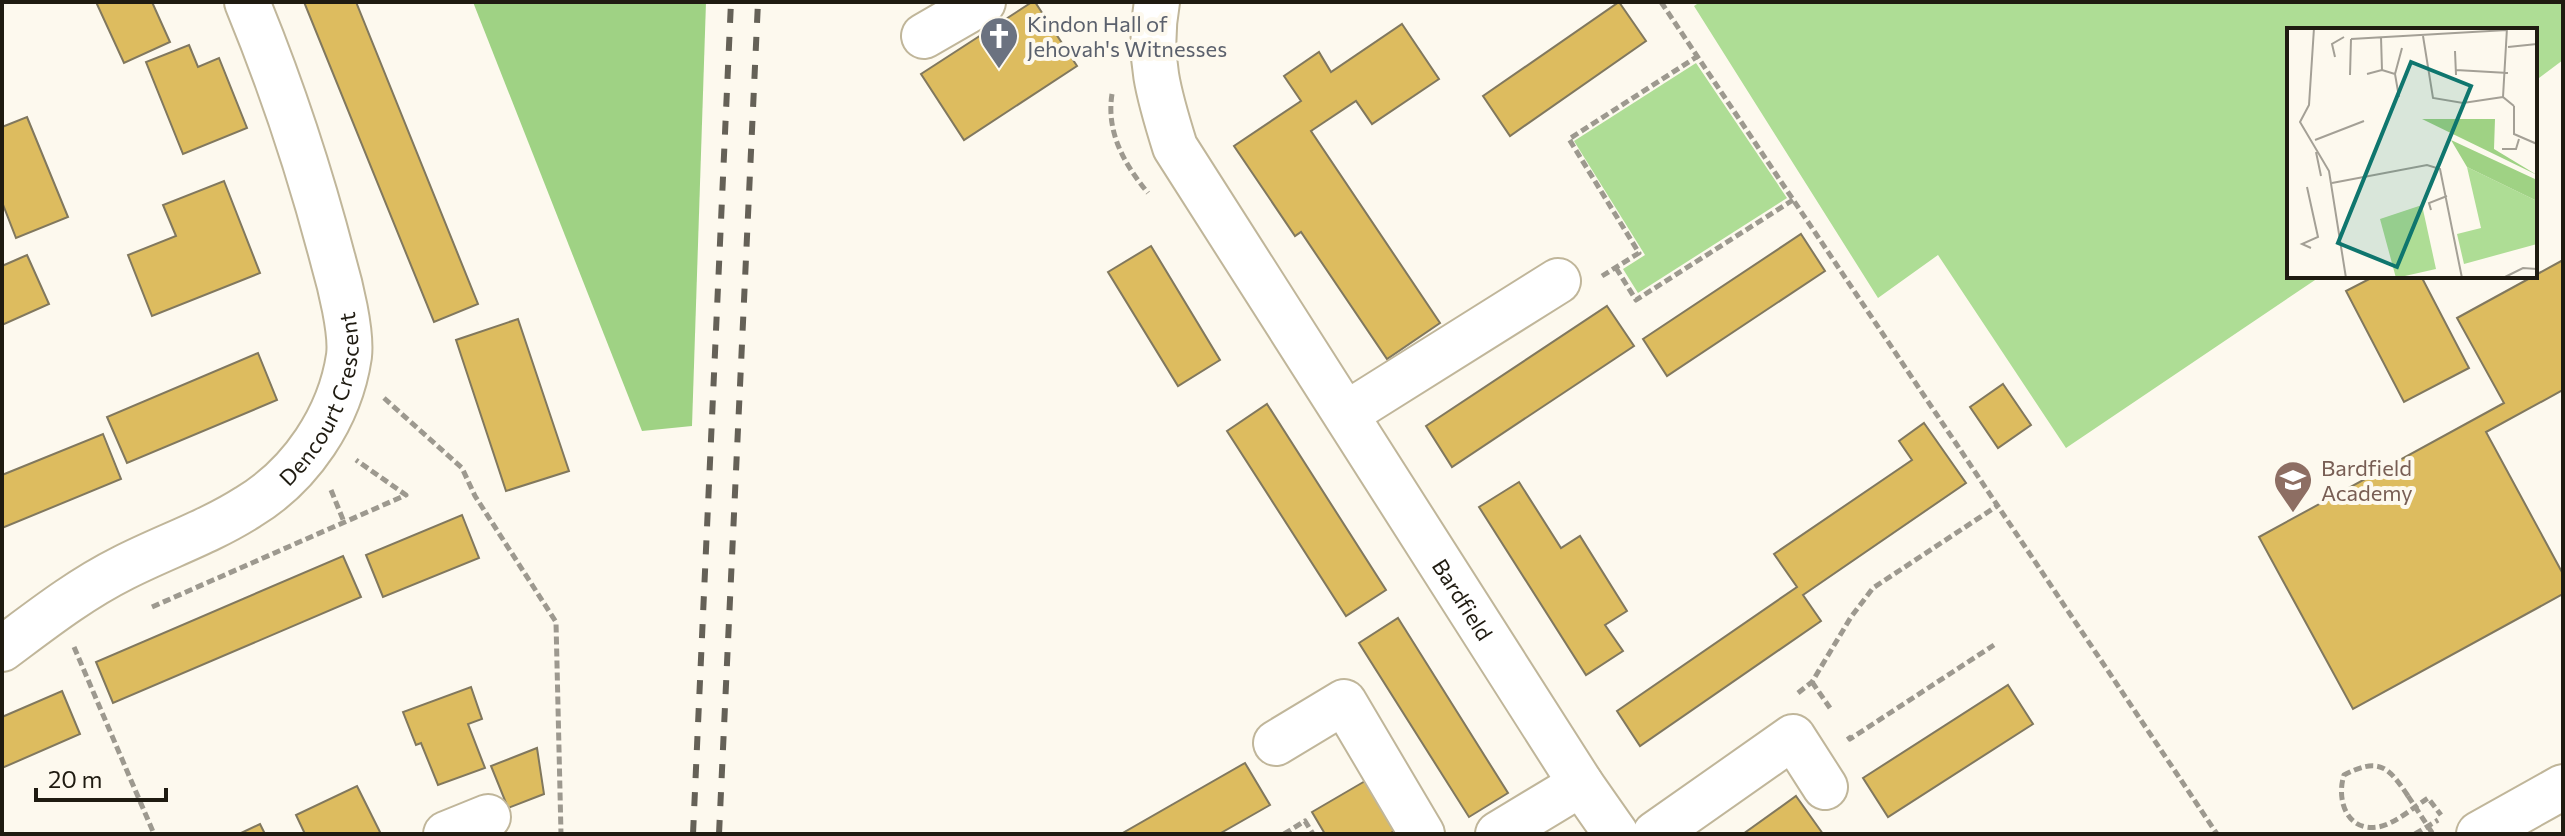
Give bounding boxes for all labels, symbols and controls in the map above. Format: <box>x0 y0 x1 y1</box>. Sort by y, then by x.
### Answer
place label: Kindon Hall of Jehovah's Witnesses <box>1027 10 1227 62</box>
church icon: Kindon Hall of Jehovah's Witnesses <box>978 15 1020 70</box>
inset map <box>2287 28 2537 278</box>
street label: Dencourt Crescent <box>273 310 363 491</box>
place label: Bardfield Academy <box>2321 454 2413 506</box>
school or university icon: Bardfield Academy <box>2272 459 2314 514</box>
street label: Bardfield <box>1427 553 1499 645</box>
scale bar <box>36 752 166 802</box>
text: 20 m <box>48 764 102 793</box>

